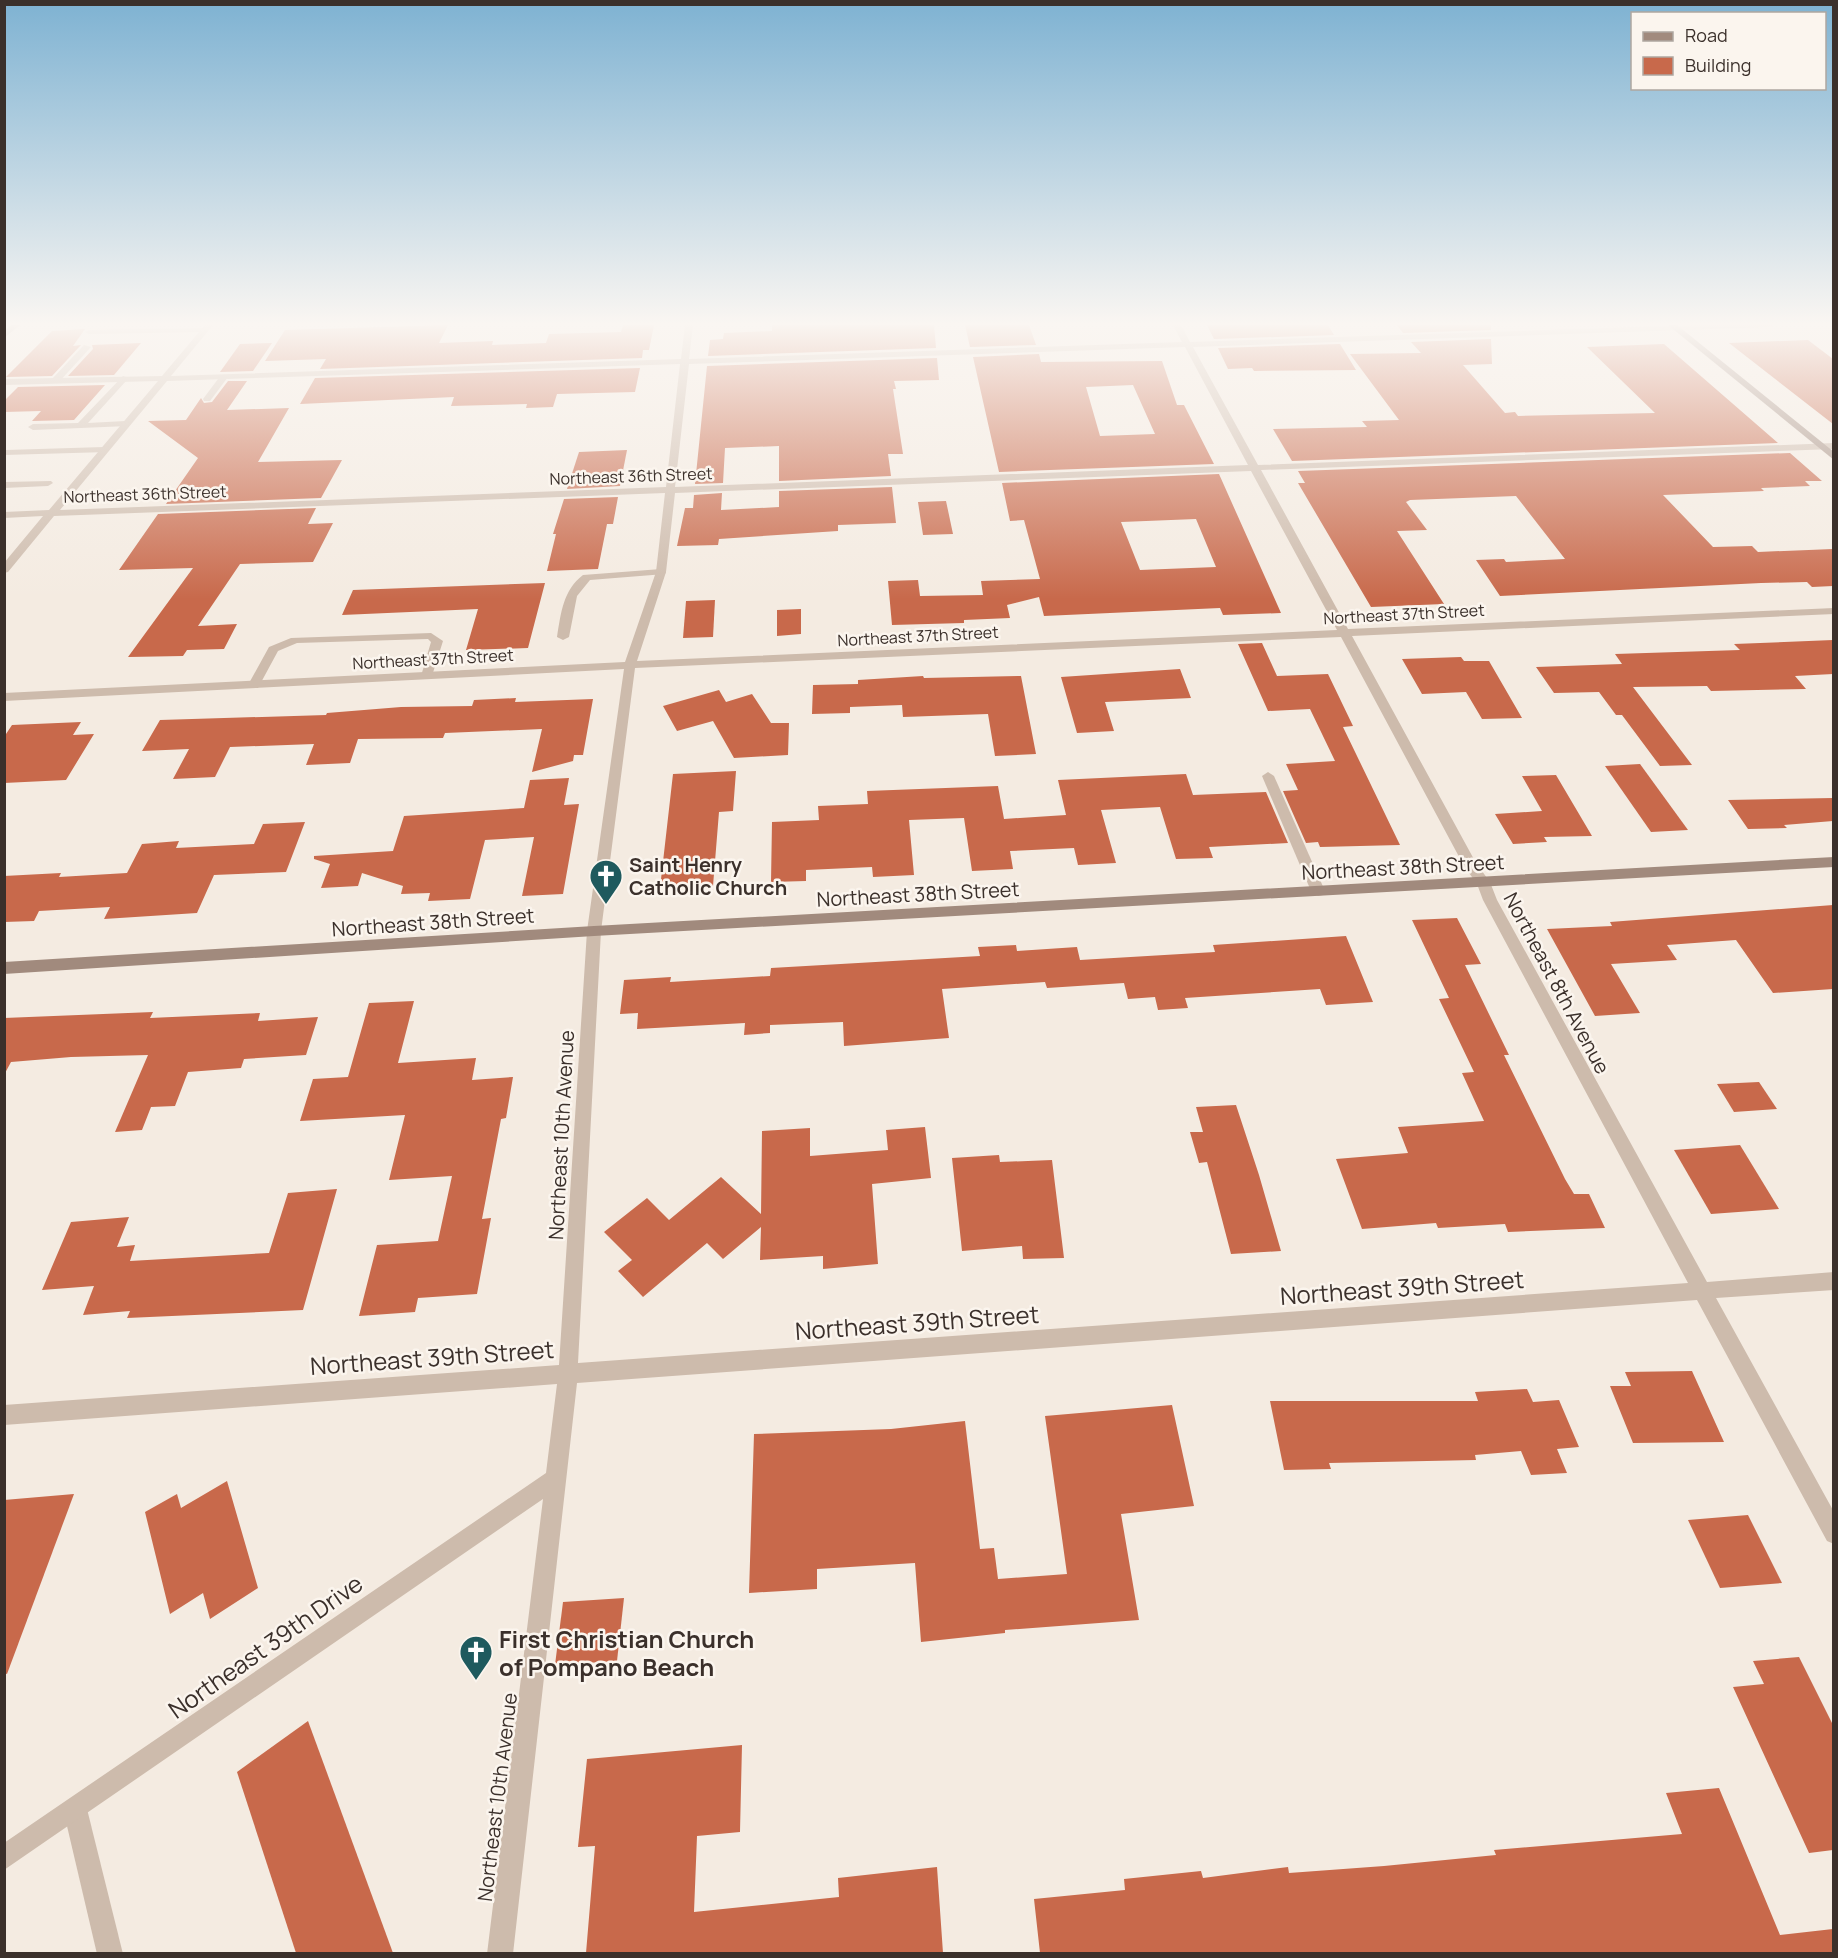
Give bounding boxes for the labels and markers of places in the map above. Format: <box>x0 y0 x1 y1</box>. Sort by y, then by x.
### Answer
place label: Saint Henry Catholic Church <box>629 851 787 901</box>
church icon: Saint Henry Catholic Church <box>588 858 624 905</box>
place label: First Christian Church of Pompano Beach <box>499 1622 754 1683</box>
church icon: First Christian Church of Pompano Beach <box>458 1634 494 1681</box>

